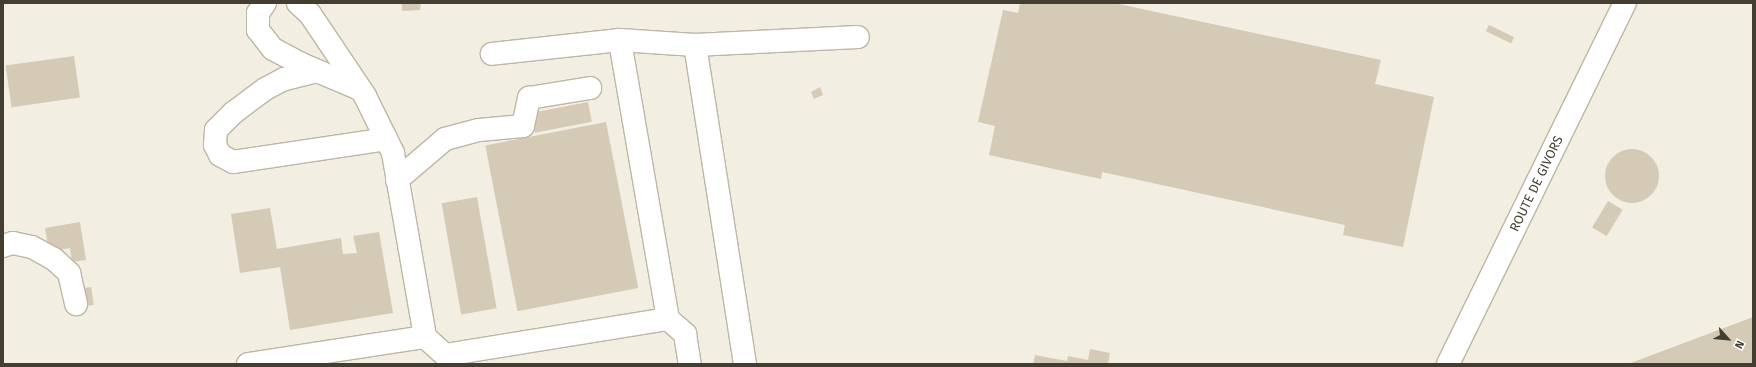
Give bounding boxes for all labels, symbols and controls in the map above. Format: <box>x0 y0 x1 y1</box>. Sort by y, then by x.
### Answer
street label: ROUTE DE GIVORS <box>1507 134 1567 234</box>
north arrow <box>1708 319 1748 359</box>
text: N <box>1732 338 1747 351</box>

